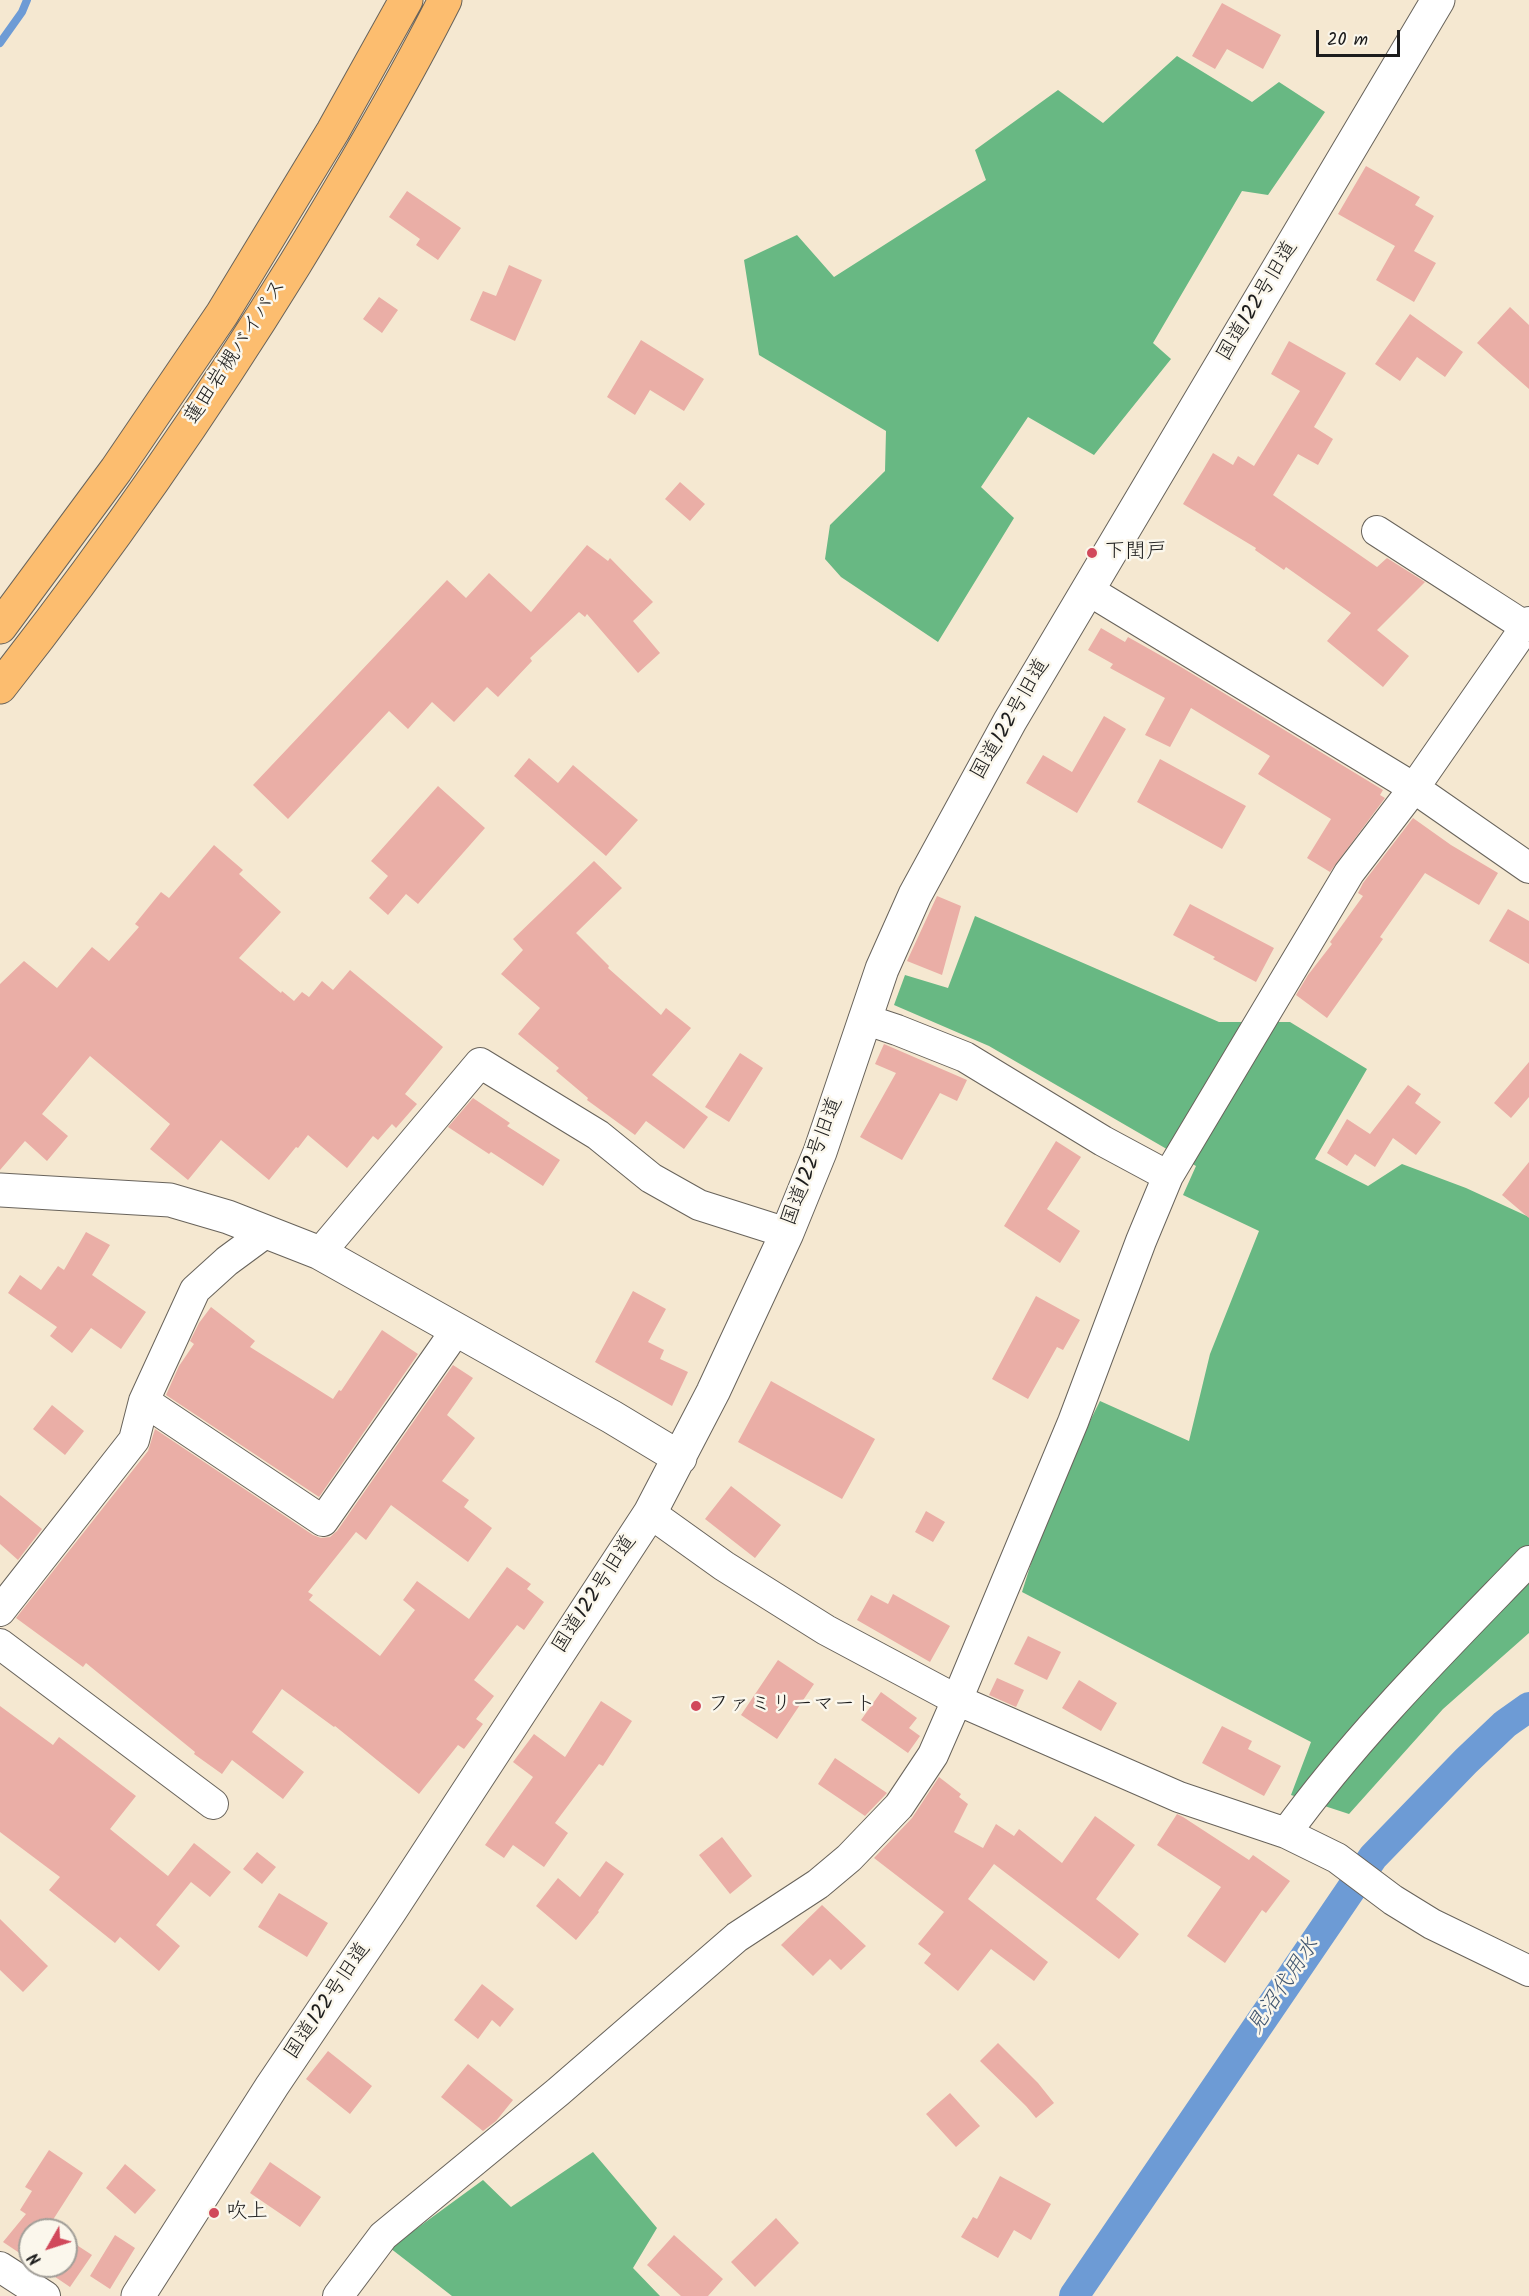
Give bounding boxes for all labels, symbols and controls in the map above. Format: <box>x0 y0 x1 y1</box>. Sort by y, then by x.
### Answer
scale bar <box>1319 18 1403 56</box>
text: 20 m <box>1327 26 1368 55</box>
street label: 国道122号旧道 <box>1213 237 1305 367</box>
street label: 蓮田岩槻バイパス <box>181 276 293 430</box>
place label: 下閏戸 <box>1104 540 1167 566</box>
marker: 下閏戸 <box>1085 546 1099 560</box>
street label: 国道122号旧道 <box>967 655 1057 785</box>
street label: 国道122号旧道 <box>778 1094 850 1230</box>
street label: 国道122号旧道 <box>548 1531 644 1659</box>
place label: ファミリーマート <box>708 1693 876 1719</box>
marker: ファミリーマート <box>689 1699 703 1713</box>
water label: 見沼代用水 <box>1243 1934 1327 2040</box>
street label: 国道122号旧道 <box>281 1939 377 2065</box>
place label: 吹上 <box>226 2200 268 2226</box>
marker: 吹上 <box>207 2206 221 2220</box>
north arrow <box>18 2218 78 2278</box>
text: N <box>22 2247 48 2270</box>

